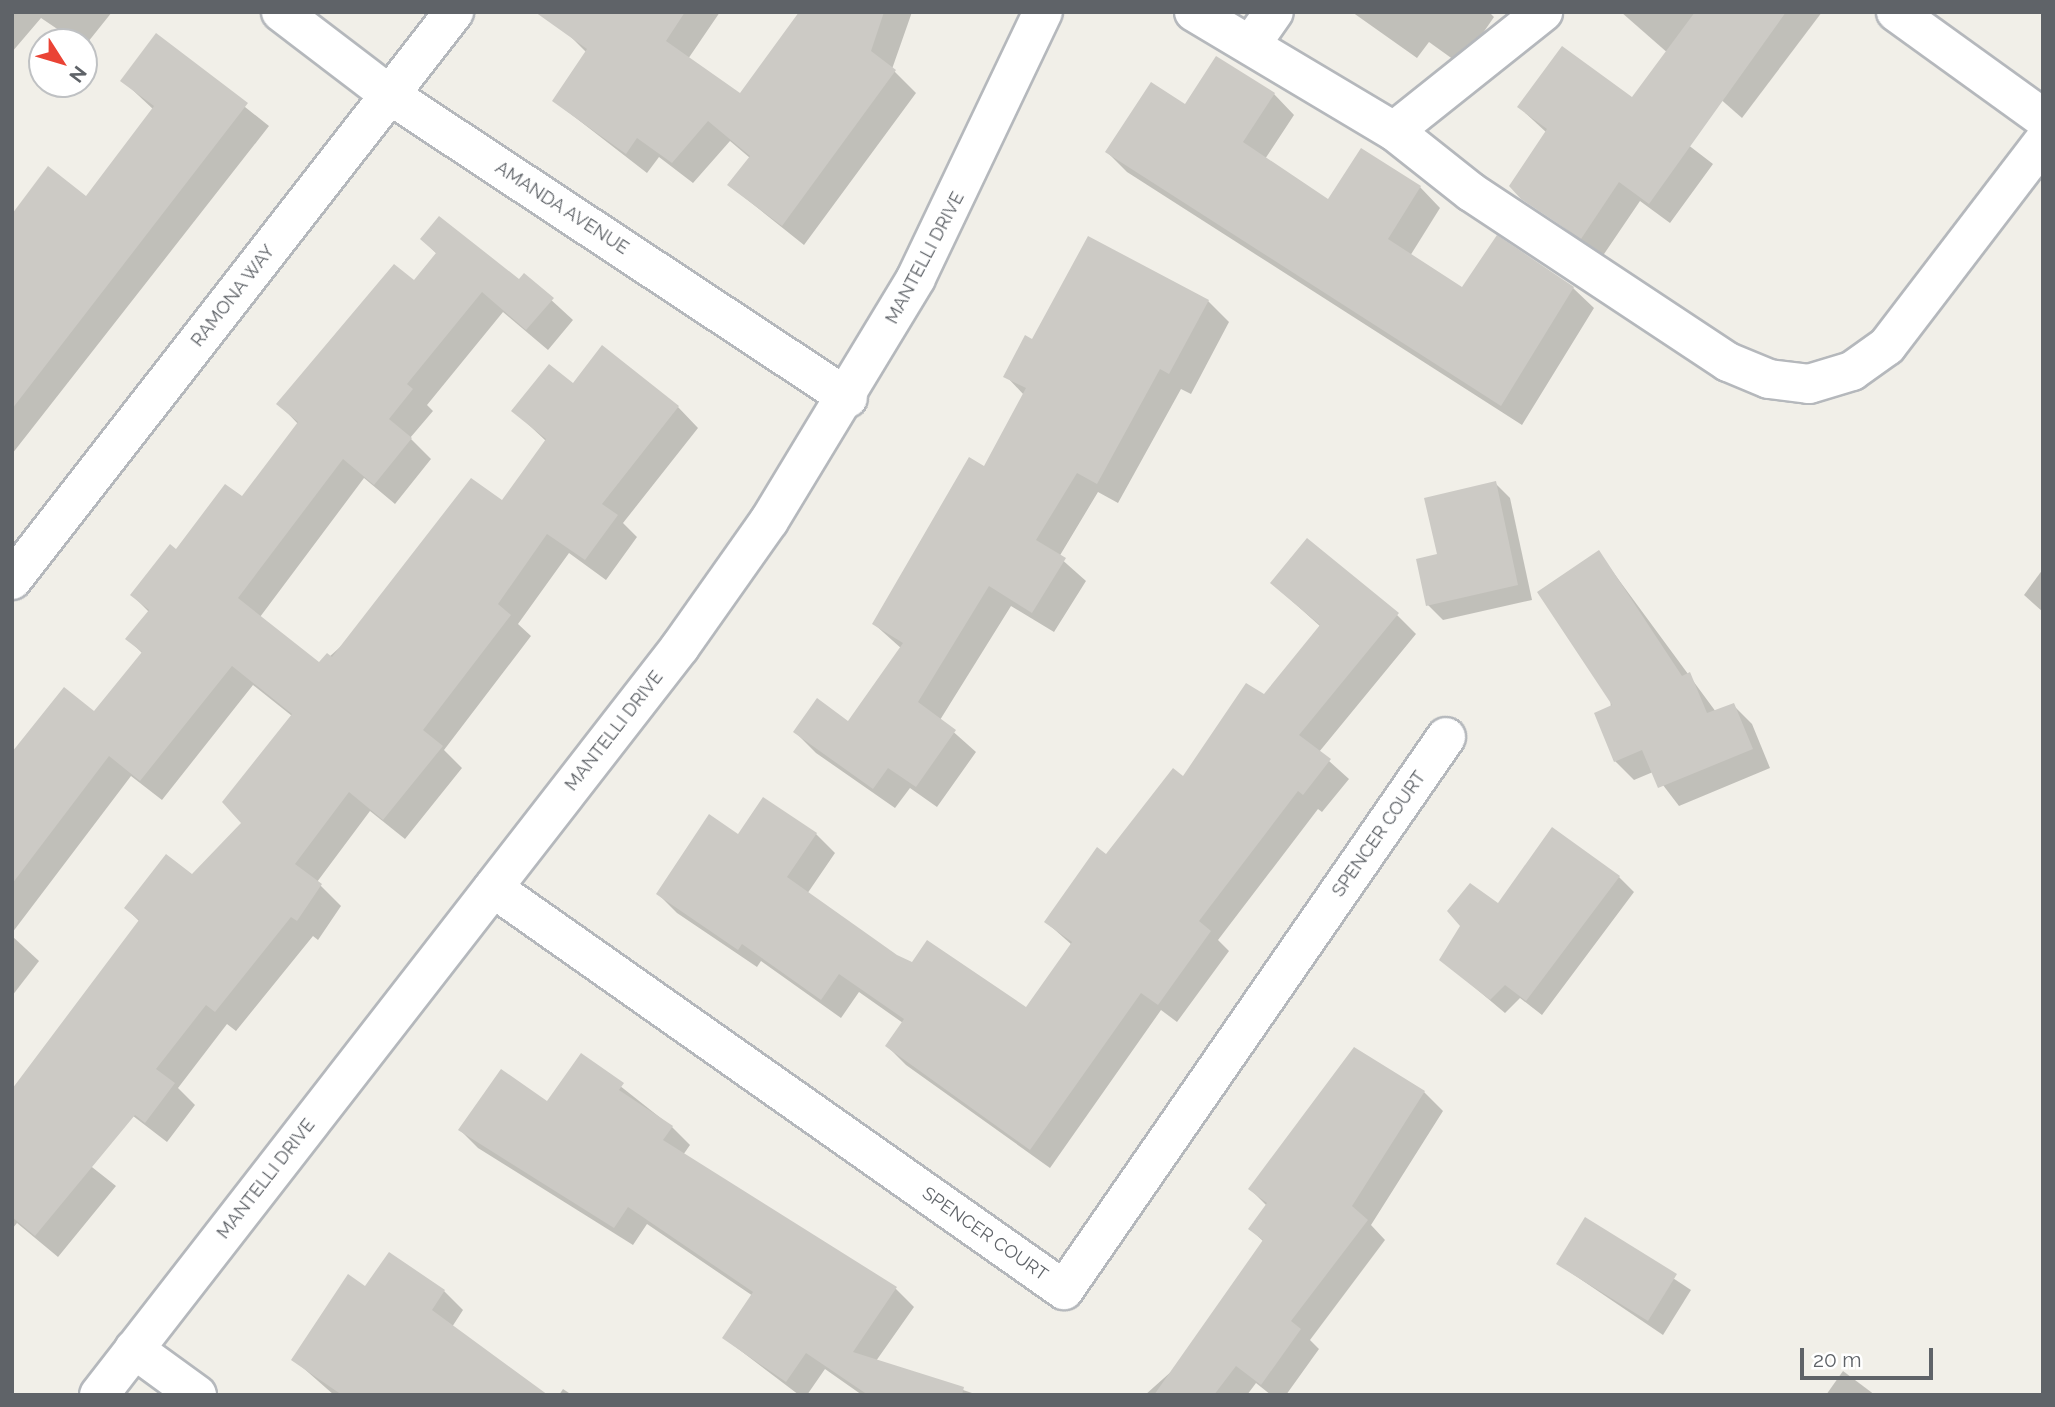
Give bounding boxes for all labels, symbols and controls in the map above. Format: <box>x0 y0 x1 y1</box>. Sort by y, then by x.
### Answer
north arrow <box>28 28 98 98</box>
text: N <box>65 62 91 87</box>
street label: AMANDA AVENUE <box>491 156 633 260</box>
street label: MANTELLI DRIVE <box>881 188 969 328</box>
street label: RAMONA WAY <box>186 240 280 352</box>
street label: MANTELLI DRIVE <box>561 667 667 795</box>
street label: SPENCER COURT <box>1328 767 1430 901</box>
street label: MANTELLI DRIVE <box>213 1115 319 1243</box>
street label: SPENCER COURT <box>918 1183 1052 1285</box>
scale bar <box>1803 1334 1936 1378</box>
text: 20 m <box>1813 1347 1861 1372</box>

